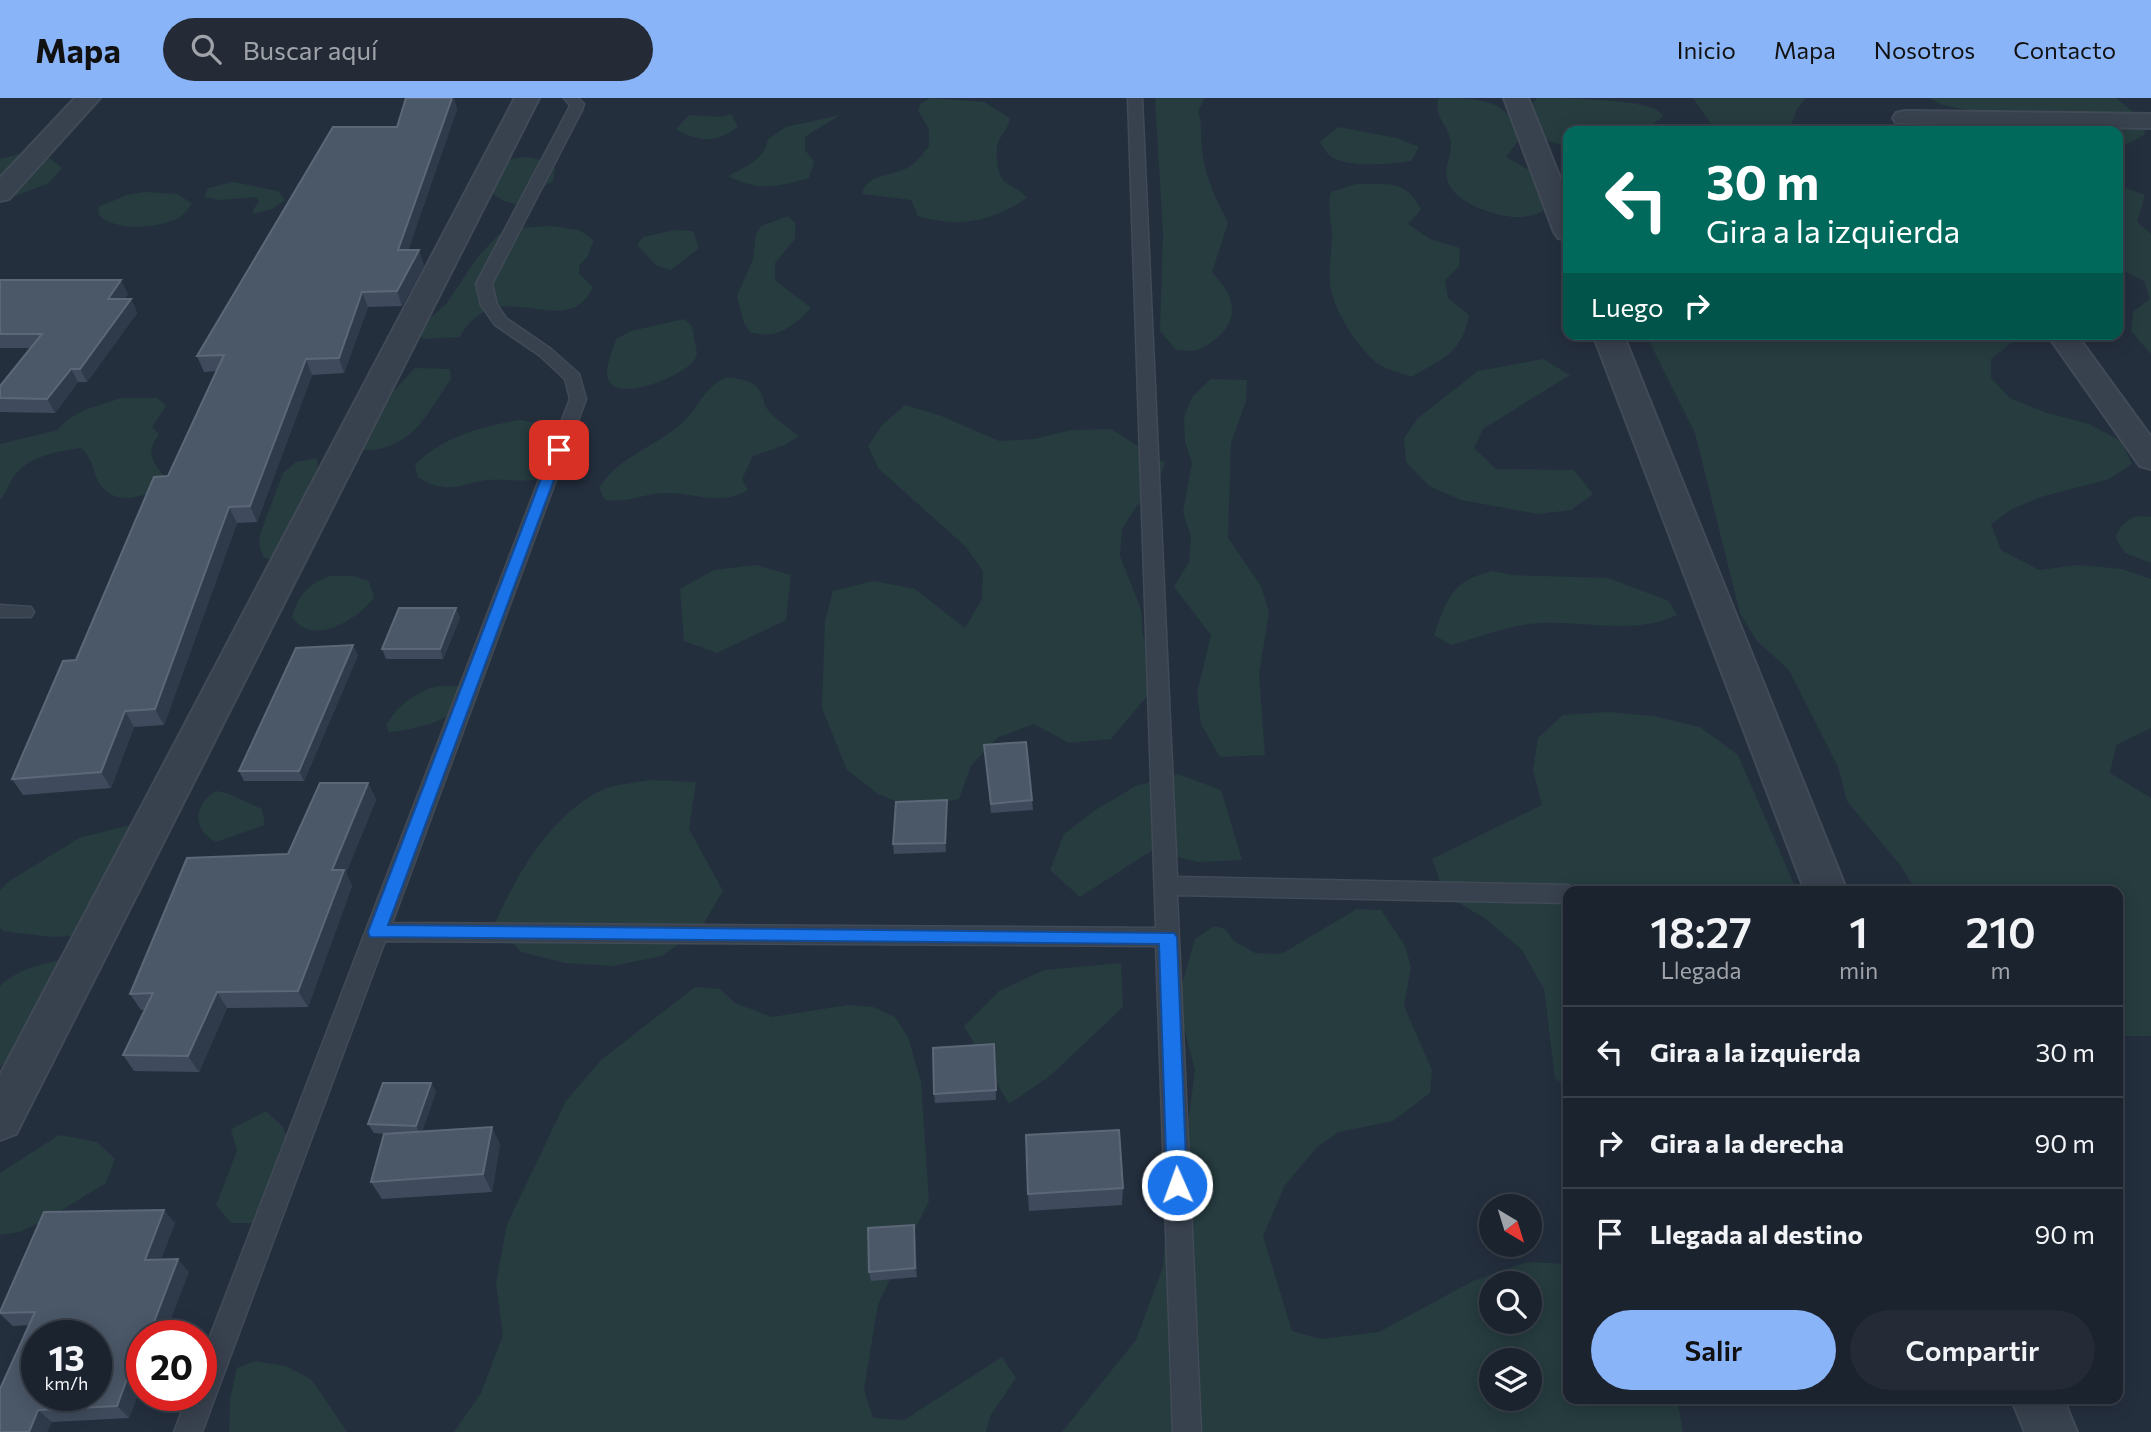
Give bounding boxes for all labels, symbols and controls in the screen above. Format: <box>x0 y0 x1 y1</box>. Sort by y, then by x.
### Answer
search box <box>163 18 653 81</box>
text: Mapa <box>35 29 121 70</box>
icon: search <box>187 30 225 68</box>
text: Buscar aquí <box>243 34 378 65</box>
text: Inicio <box>1677 35 1736 64</box>
text: Mapa <box>1774 35 1836 64</box>
text: Nosotros <box>1874 35 1975 64</box>
text: Contacto <box>2013 35 2116 64</box>
text: 30 m <box>1706 150 1819 210</box>
icon: left <box>1591 154 1682 245</box>
text: Gira a la izquierda <box>1706 210 1960 250</box>
icon: right <box>1678 287 1716 325</box>
text: Luego <box>1591 291 1664 322</box>
pin <box>529 420 589 480</box>
icon: arrive <box>540 431 578 469</box>
text: 18:27 <box>1650 905 1752 957</box>
text: 1 <box>1849 905 1868 957</box>
text: 210 <box>1966 905 2036 957</box>
text: Llegada <box>1661 956 1741 984</box>
text: min <box>1839 956 1878 984</box>
text: m <box>1991 956 2011 984</box>
icon: left <box>1591 1033 1629 1071</box>
text: Gira a la izquierda <box>1650 1036 1861 1067</box>
text: 30 m <box>2036 1036 2095 1067</box>
icon: right <box>1591 1124 1629 1162</box>
text: Gira a la derecha <box>1650 1127 1844 1158</box>
text: 90 m <box>2035 1127 2095 1158</box>
position arrow <box>1140 1148 1214 1222</box>
north arrow <box>1479 1194 1542 1256</box>
map controls <box>1479 1194 1542 1411</box>
icon: arrive <box>1591 1215 1629 1253</box>
text: Llegada al destino <box>1650 1218 1863 1249</box>
text: 90 m <box>2035 1218 2095 1249</box>
button: search <box>1479 1271 1542 1334</box>
button: Salir <box>1591 1310 1836 1390</box>
button: Compartir <box>1850 1310 2095 1390</box>
speed limit sign: 20 <box>126 1320 217 1411</box>
text: 13 <box>48 1335 85 1378</box>
button: layers <box>1479 1348 1542 1411</box>
text: km/h <box>45 1372 88 1394</box>

